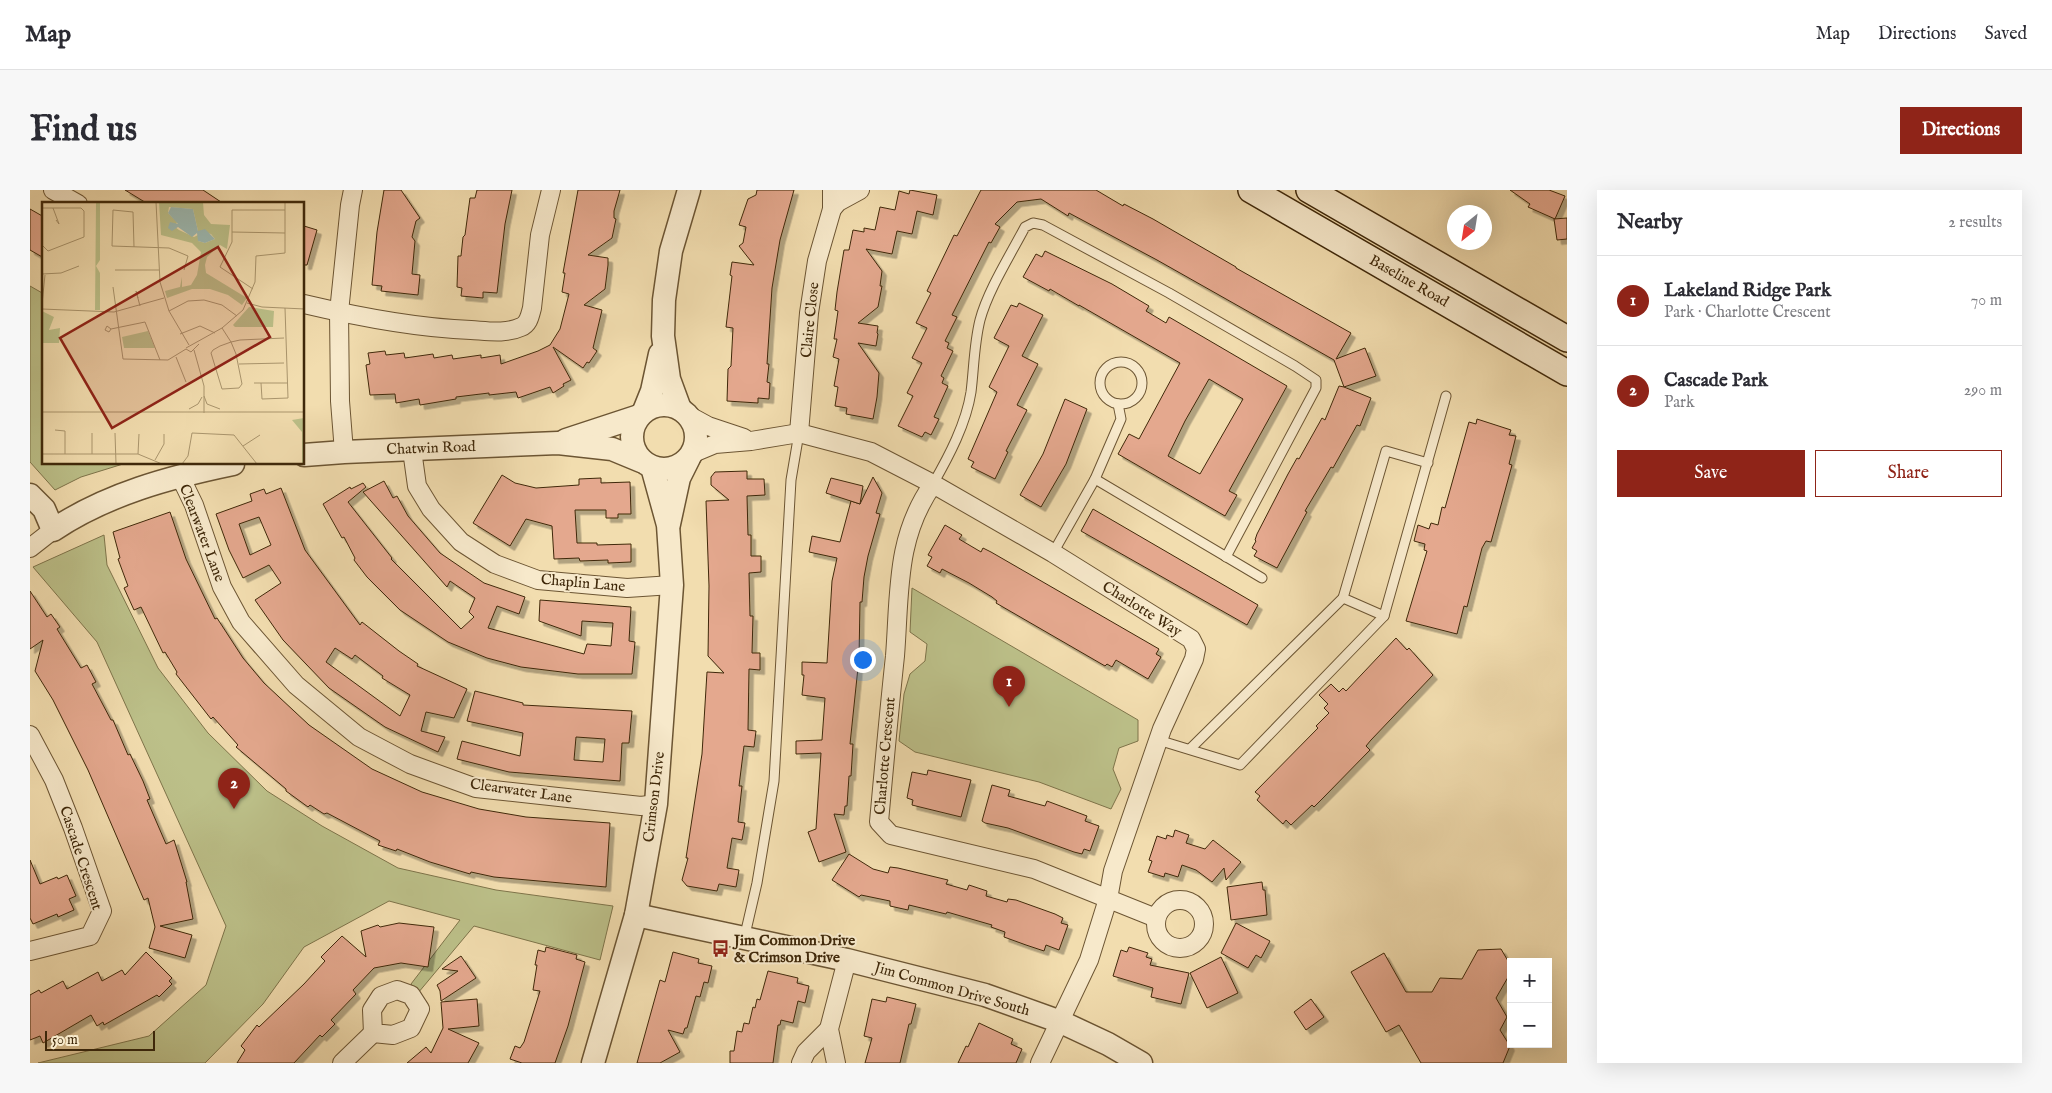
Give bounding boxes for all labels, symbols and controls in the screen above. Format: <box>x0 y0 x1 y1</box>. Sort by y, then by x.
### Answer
text: Map <box>25 19 71 50</box>
text: Map <box>1816 23 1850 46</box>
text: Directions <box>1878 23 1956 46</box>
text: Saved <box>1984 23 2027 46</box>
button: Directions <box>1900 107 2022 154</box>
text: Find us <box>30 108 137 153</box>
inset map <box>42 202 305 465</box>
north arrow <box>1447 205 1492 250</box>
text: Nearby <box>1617 209 1682 236</box>
text: 2 results <box>1948 213 2002 233</box>
street label: Baseline Road <box>1366 251 1453 312</box>
text: Lakeland Ridge Park <box>1664 279 1831 303</box>
street label: Claire Close <box>797 281 823 359</box>
text: 1 <box>1630 291 1636 311</box>
text: 70 m <box>1971 291 2002 311</box>
text: Park · Charlotte Crescent <box>1664 303 1831 323</box>
text: Cascade Park <box>1664 369 1768 393</box>
text: 2 <box>1629 381 1637 401</box>
text: 290 m <box>1964 381 2002 401</box>
text: Park <box>1664 393 1694 413</box>
street label: Chatwin Road <box>386 437 477 459</box>
button: Save <box>1617 450 1805 497</box>
button: Share <box>1815 450 2002 497</box>
street label: Clearwater Lane <box>175 482 229 584</box>
street label: Chaplin Lane <box>540 570 626 596</box>
street label: Charlotte Way <box>1099 577 1186 641</box>
your location <box>850 647 876 673</box>
pin: 1 <box>993 666 1025 707</box>
street label: Charlotte Crescent <box>870 696 900 816</box>
street label: Crimson Drive <box>639 750 669 843</box>
pin: 2 <box>218 768 250 809</box>
street label: Clearwater Lane <box>469 774 573 808</box>
street label: Cascade Crescent <box>55 804 107 912</box>
place label: Jim Common Drive & Crimson Drive <box>732 931 855 967</box>
bus stop icon: Jim Common Drive & Crimson Drive <box>710 939 730 959</box>
street label: Jim Common Drive South <box>870 957 1032 1020</box>
map controls <box>1507 958 1552 1048</box>
button: + <box>1507 958 1552 1003</box>
button: − <box>1507 1003 1552 1048</box>
scale bar <box>45 1028 155 1051</box>
text: 50 m <box>52 1031 78 1049</box>

